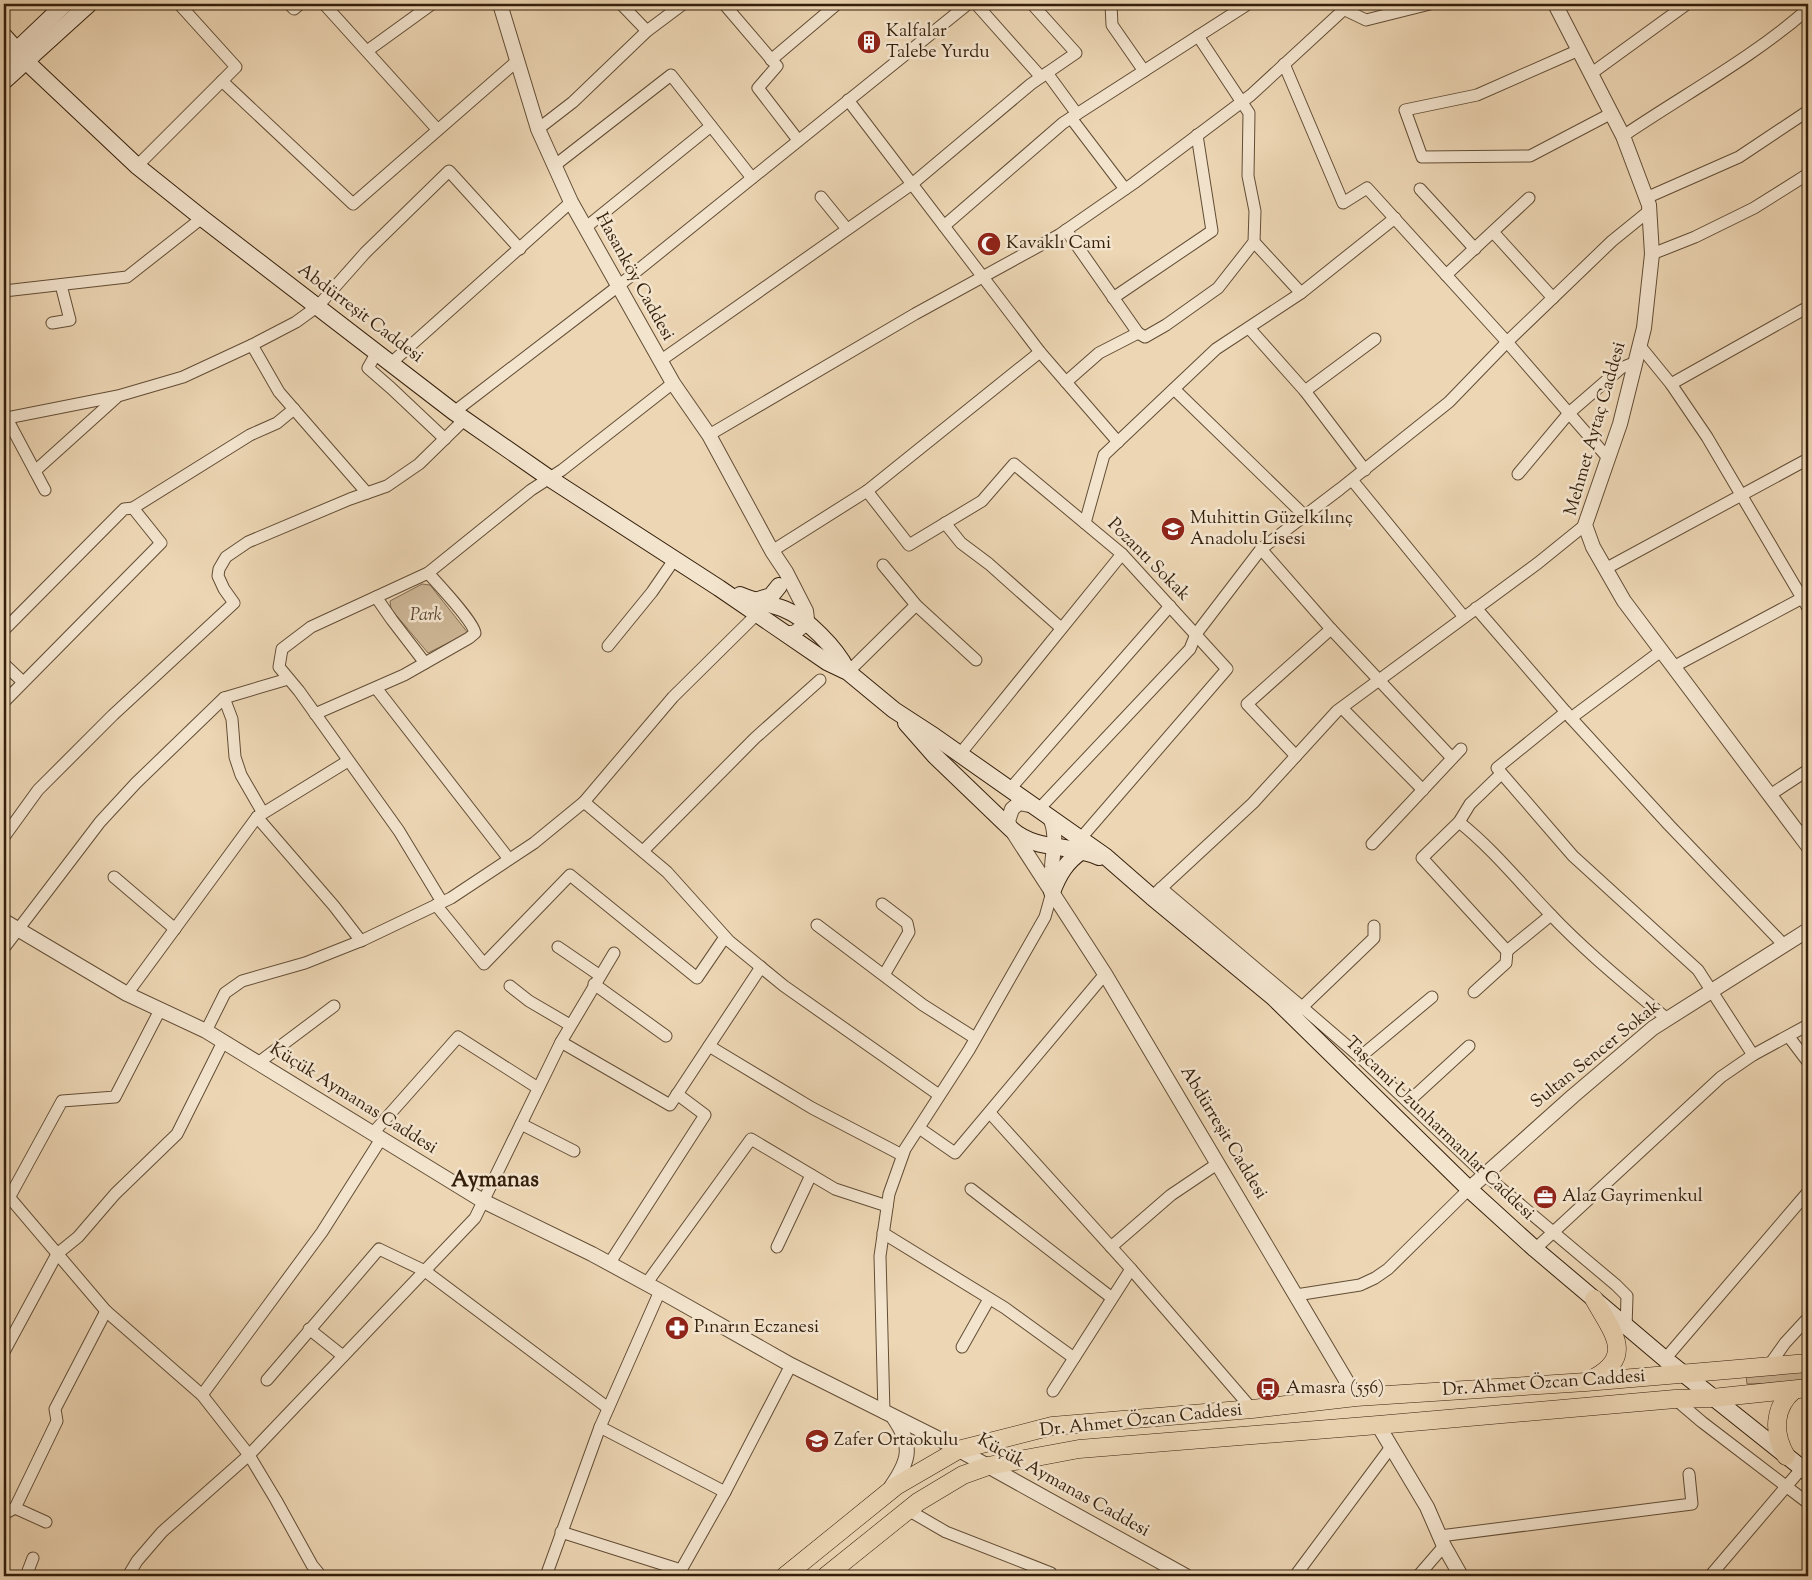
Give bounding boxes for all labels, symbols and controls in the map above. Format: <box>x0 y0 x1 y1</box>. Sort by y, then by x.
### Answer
place label: Kalfalar Talebe Yurdu <box>886 19 990 66</box>
building icon: Kalfalar Talebe Yurdu <box>856 29 882 55</box>
street label: Hasanköy Caddesi <box>588 208 680 346</box>
mosque icon: Kavaklı Cami <box>976 231 1002 257</box>
place label: Kavaklı Cami <box>1006 231 1111 257</box>
street label: Abdürreşit Caddesi <box>292 258 428 370</box>
street label: Mehmet Aytaç Caddesi <box>1559 339 1633 519</box>
place label: Muhittin Güzelkılınç Anadolu Lisesi <box>1190 506 1353 553</box>
street label: Pozantı Sokak <box>1101 513 1196 608</box>
school or university icon: Muhittin Güzelkılınç Anadolu Lisesi <box>1160 516 1186 542</box>
park label: Park <box>410 603 442 629</box>
street label: Sultan Sencer Sokak <box>1526 994 1666 1115</box>
street label: Taşcami Uzunharmanlar Caddesi <box>1338 1031 1540 1227</box>
street label: Küçük Aymanas Caddesi <box>264 1037 442 1161</box>
street label: Abdürreşit Caddesi <box>1173 1061 1273 1205</box>
district label: Aymanas <box>451 1165 539 1197</box>
office icon: Alaz Gayrimenkul <box>1532 1184 1558 1210</box>
place label: Alaz Gayrimenkul <box>1562 1184 1703 1210</box>
pharmacy icon: Pınarın Eczanesi <box>664 1315 690 1341</box>
place label: Pınarın Eczanesi <box>694 1315 819 1341</box>
street label: Dr. Ahmet Özcan Caddesi <box>1442 1364 1646 1404</box>
bus stop icon: Amasra (556) <box>1255 1376 1281 1402</box>
place label: Amasra (556) <box>1286 1376 1384 1402</box>
street label: Dr. Ahmet Özcan Caddesi <box>1039 1397 1243 1445</box>
school or university icon: Zafer Ortaokulu <box>804 1428 830 1454</box>
place label: Zafer Ortaokulu <box>834 1428 958 1454</box>
street label: Küçük Aymanas Caddesi <box>972 1428 1154 1544</box>

